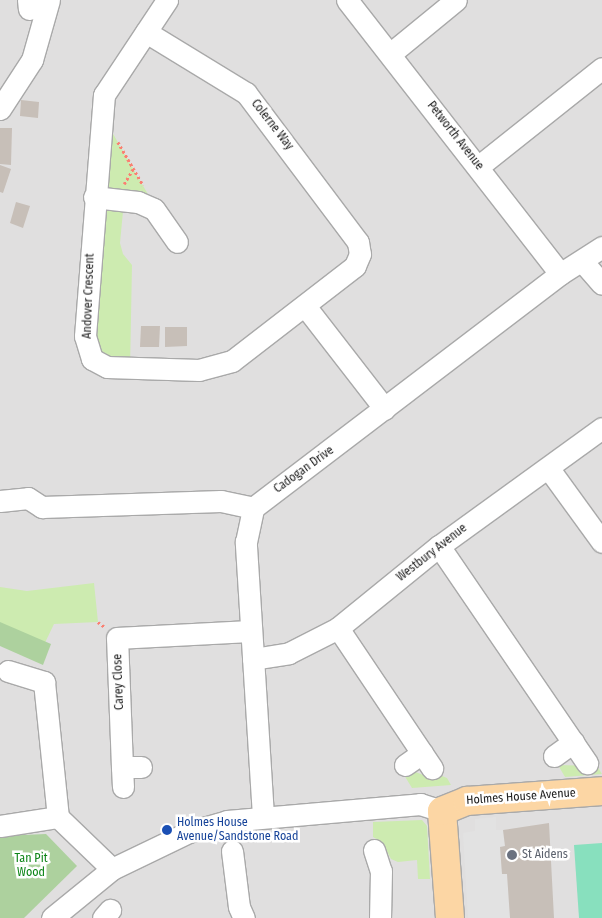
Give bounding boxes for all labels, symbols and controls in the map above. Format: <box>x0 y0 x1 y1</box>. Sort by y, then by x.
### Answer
street label: Colerne Way <box>248 97 296 153</box>
street label: Petworth Avenue <box>424 99 486 173</box>
street label: Andover Crescent <box>80 253 98 339</box>
street label: Cadogan Drive <box>271 443 337 497</box>
street label: Westbury Avenue <box>394 521 470 585</box>
street label: Carey Close <box>111 654 127 710</box>
street label: Holmes House Avenue <box>466 786 576 808</box>
place label: Holmes House Avenue/Sandstone Road <box>177 816 298 844</box>
marker: Holmes House Avenue/Sandstone Road <box>161 824 173 836</box>
place label: St Aidens <box>522 848 568 862</box>
marker: St Aidens <box>506 849 518 861</box>
park label: Tan Pit Wood <box>14 852 48 880</box>

